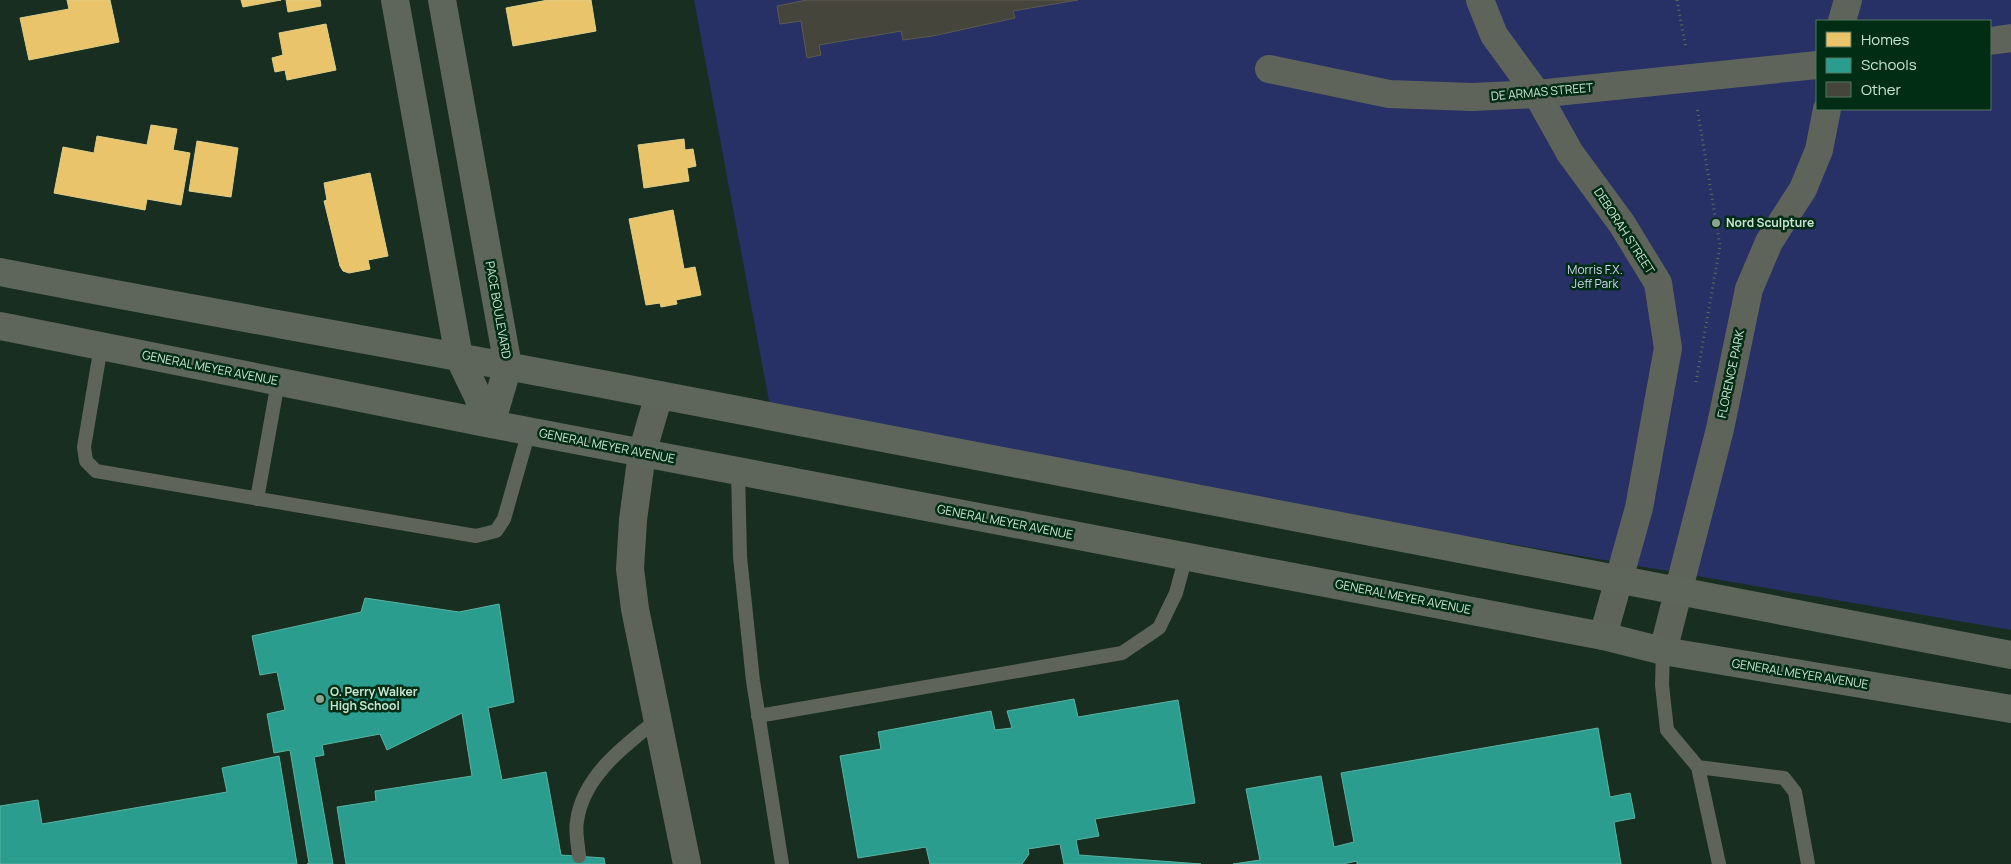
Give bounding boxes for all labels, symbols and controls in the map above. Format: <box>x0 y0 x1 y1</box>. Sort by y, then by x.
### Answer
legend <box>1816 20 1991 110</box>
text: Homes <box>1861 29 1910 50</box>
text: Schools <box>1861 54 1917 75</box>
street label: DE ARMAS STREET <box>1490 78 1595 104</box>
text: Other <box>1861 79 1902 100</box>
street label: DEBORAH STREET <box>1590 184 1659 278</box>
place label: Nord Sculpture <box>1726 214 1814 231</box>
marker: Nord Sculpture <box>1710 217 1722 229</box>
street label: PACE BOULEVARD <box>482 260 515 360</box>
park label: Morris F.X. Jeff Park <box>1567 261 1623 292</box>
street label: FLORENCE PARK <box>1713 327 1748 420</box>
street label: GENERAL MEYER AVENUE <box>141 346 280 389</box>
street label: GENERAL MEYER AVENUE <box>538 424 677 467</box>
street label: GENERAL MEYER AVENUE <box>936 500 1075 543</box>
street label: GENERAL MEYER AVENUE <box>1334 575 1473 618</box>
street label: GENERAL MEYER AVENUE <box>1731 654 1870 693</box>
place label: O. Perry Walker High School <box>330 683 418 714</box>
marker: O. Perry Walker High School <box>314 693 326 705</box>

